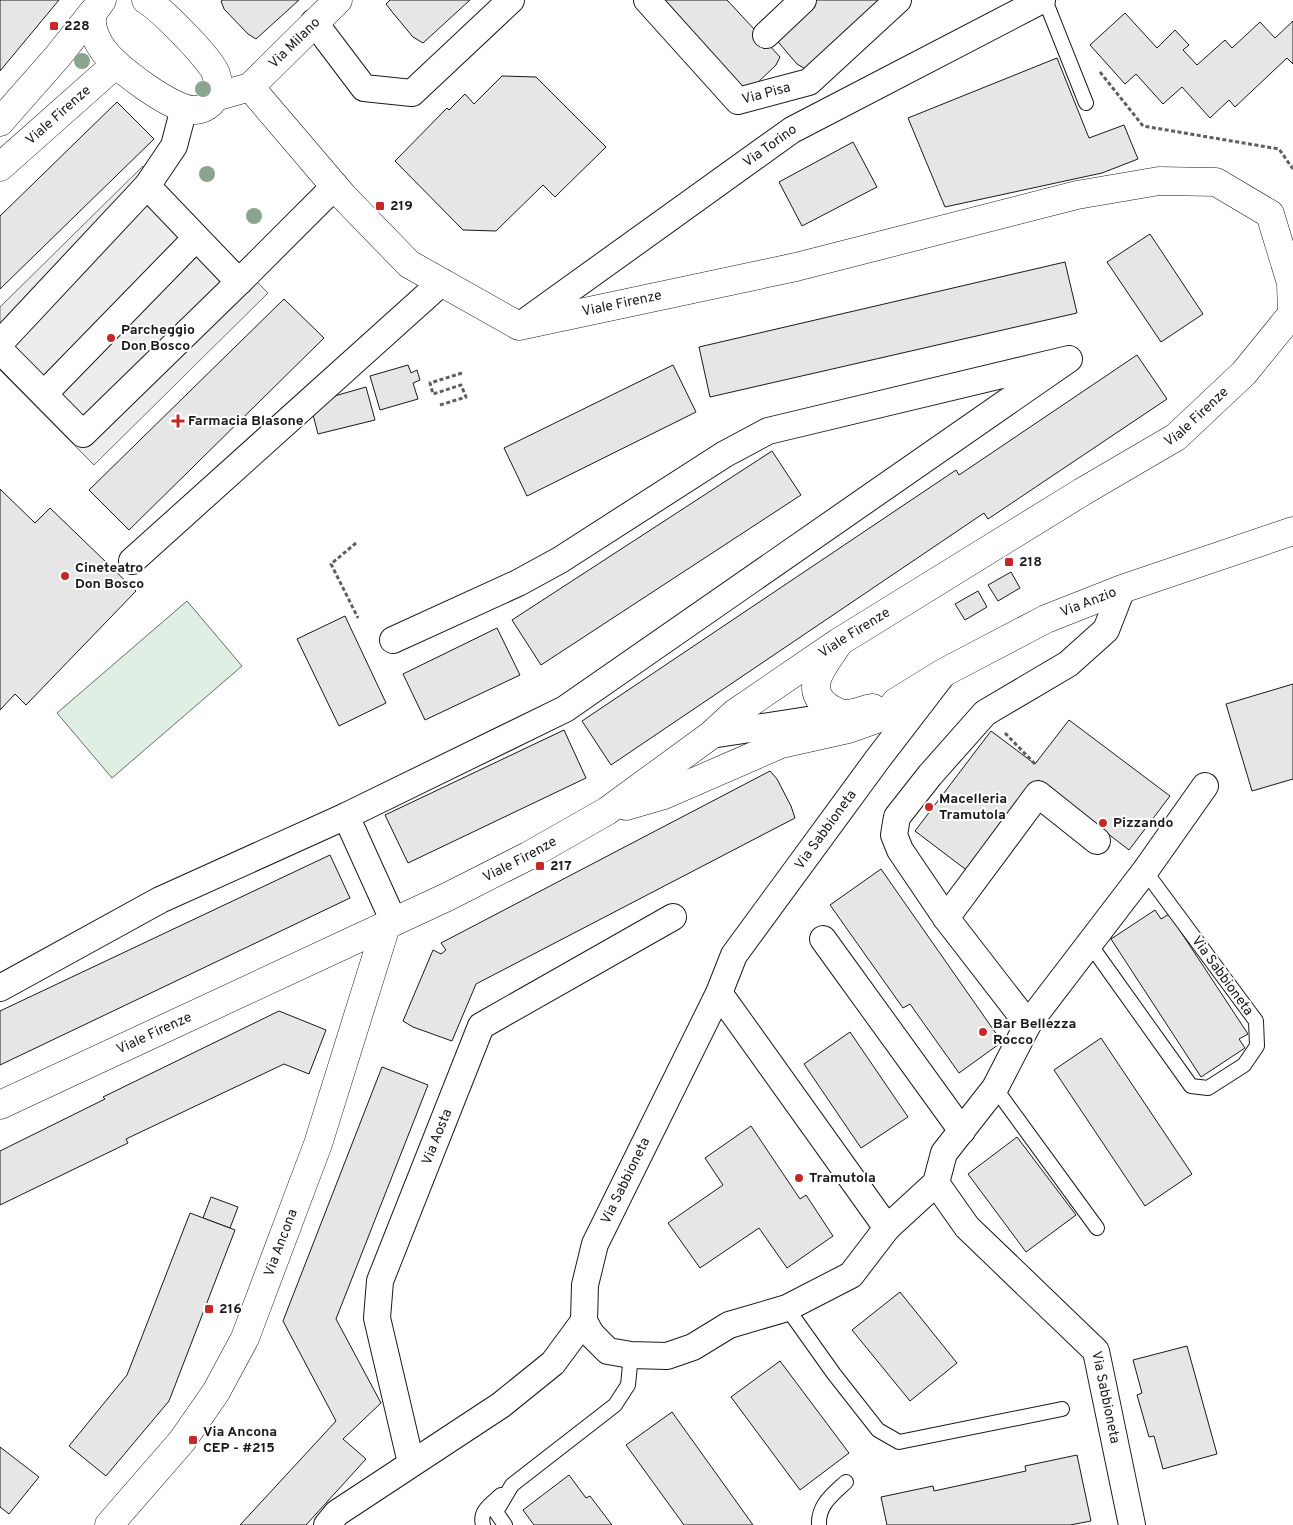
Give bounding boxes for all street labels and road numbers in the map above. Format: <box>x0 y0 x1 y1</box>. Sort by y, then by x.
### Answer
street label: Via Milano <box>265 14 324 72</box>
street label: Via Pisa <box>740 79 792 108</box>
street label: Viale Firenze <box>22 82 94 149</box>
street label: Via Torino <box>740 120 800 171</box>
street label: Viale Firenze <box>581 287 663 321</box>
street label: Viale Firenze <box>1161 383 1232 450</box>
street label: Via Anzio <box>1058 584 1119 621</box>
street label: Viale Firenze <box>816 604 893 662</box>
street label: Via Sabbioneta <box>791 787 861 873</box>
street label: Viale Firenze <box>480 833 560 886</box>
street label: Via Sabbioneta <box>1187 933 1257 1019</box>
street label: Viale Firenze <box>114 1008 195 1058</box>
street label: Via Aosta <box>418 1106 456 1167</box>
street label: Via Sabbioneta <box>598 1135 654 1227</box>
street label: Via Ancona <box>260 1207 301 1279</box>
street label: Via Sabbioneta <box>1088 1349 1123 1445</box>

